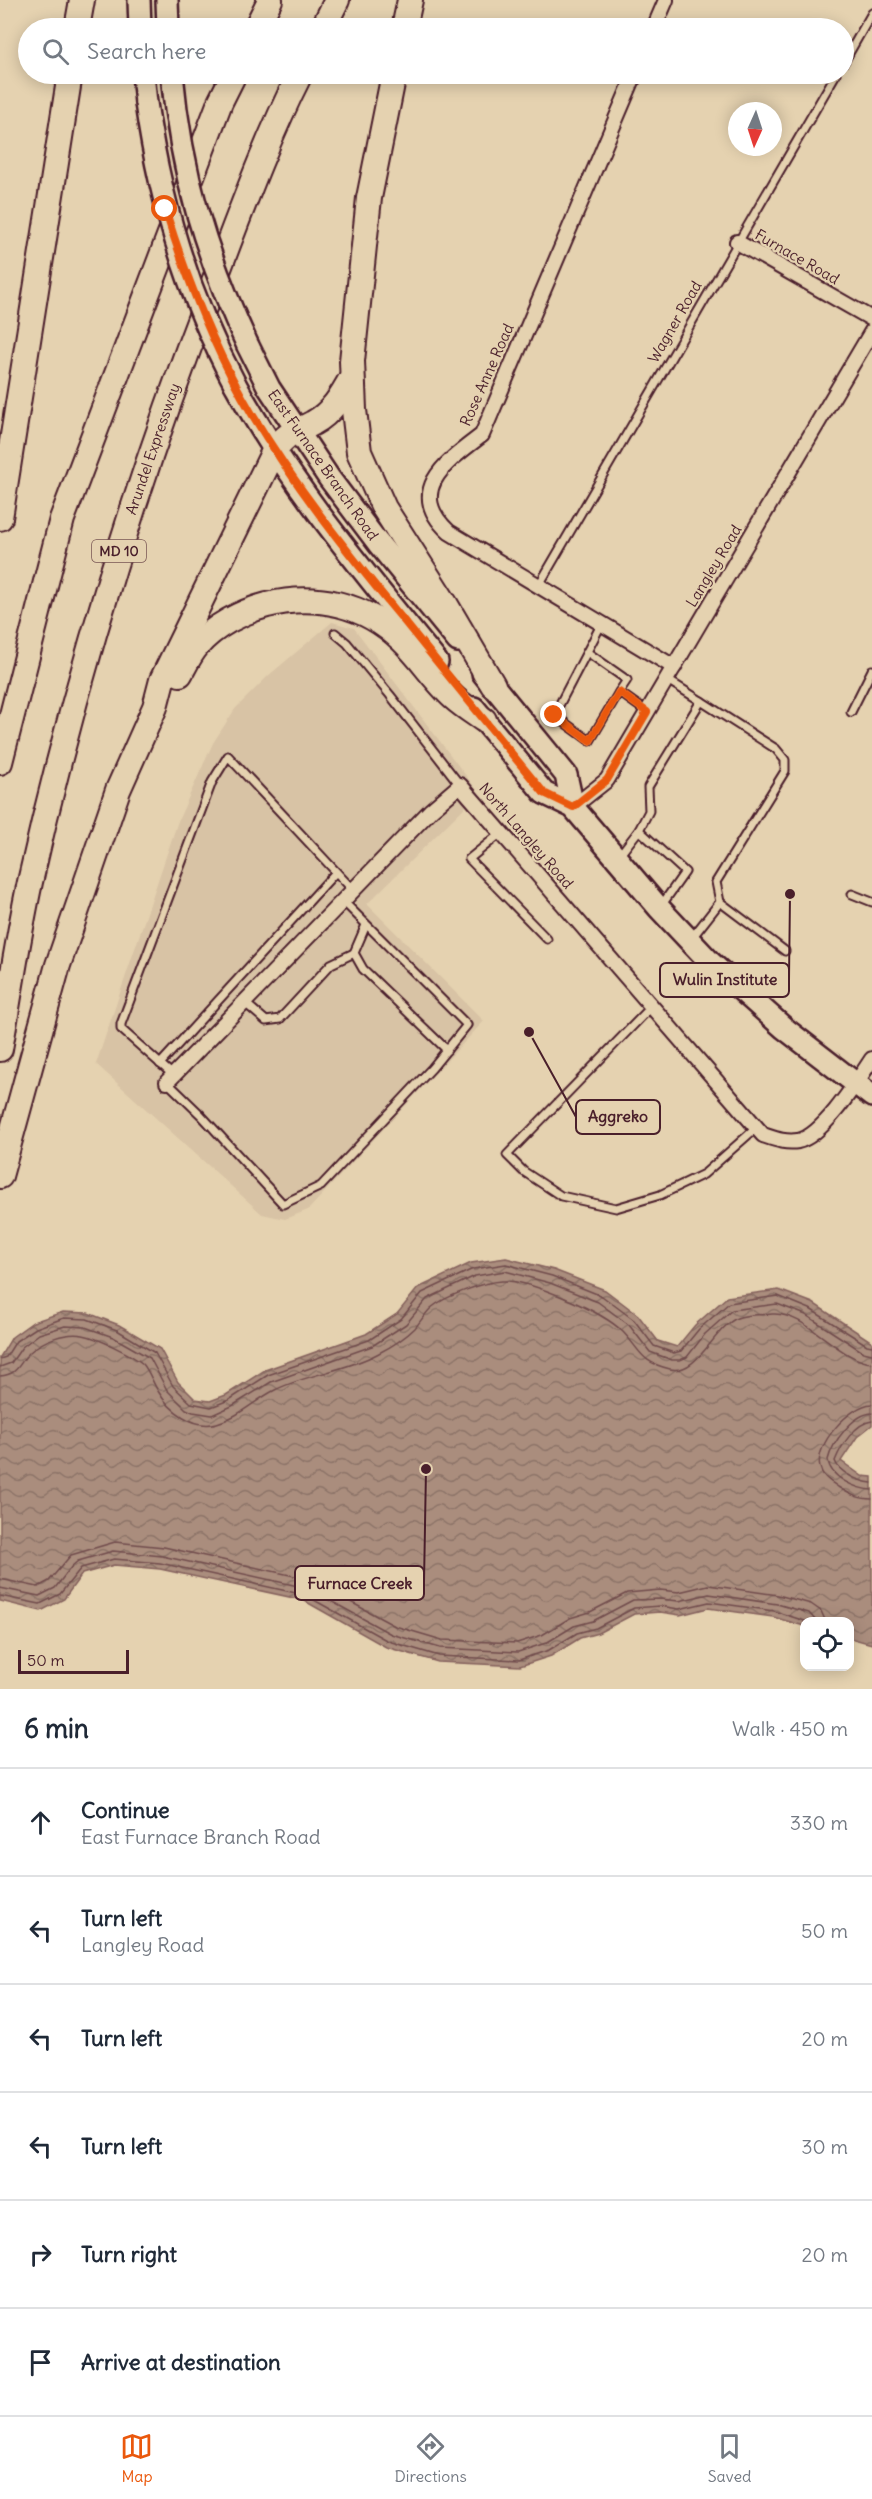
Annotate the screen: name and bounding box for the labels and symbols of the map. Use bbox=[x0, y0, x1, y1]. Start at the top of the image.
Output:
north arrow bbox=[728, 102, 782, 156]
route start bbox=[151, 195, 177, 221]
street label: Furnace Road bbox=[752, 225, 843, 288]
street label: Wagner Road bbox=[643, 277, 706, 366]
street label: Rose Anne Road bbox=[455, 320, 518, 429]
street label: Arundel Expressway bbox=[121, 381, 184, 517]
street label: East Furnace Branch Road bbox=[264, 386, 383, 544]
street label: Langley Road bbox=[682, 521, 746, 610]
road number: MD 10 bbox=[92, 540, 146, 562]
route end bbox=[540, 701, 566, 727]
street label: North Langley Road bbox=[475, 779, 578, 893]
callout: Wulin Institute bbox=[660, 963, 789, 997]
text: Wulin Institute bbox=[673, 969, 778, 989]
callout: Aggreko bbox=[576, 1100, 660, 1134]
text: Aggreko bbox=[588, 1106, 648, 1127]
callout: Furnace Creek bbox=[295, 1566, 424, 1600]
text: Furnace Creek bbox=[308, 1573, 412, 1593]
scale bar bbox=[18, 1647, 129, 1674]

